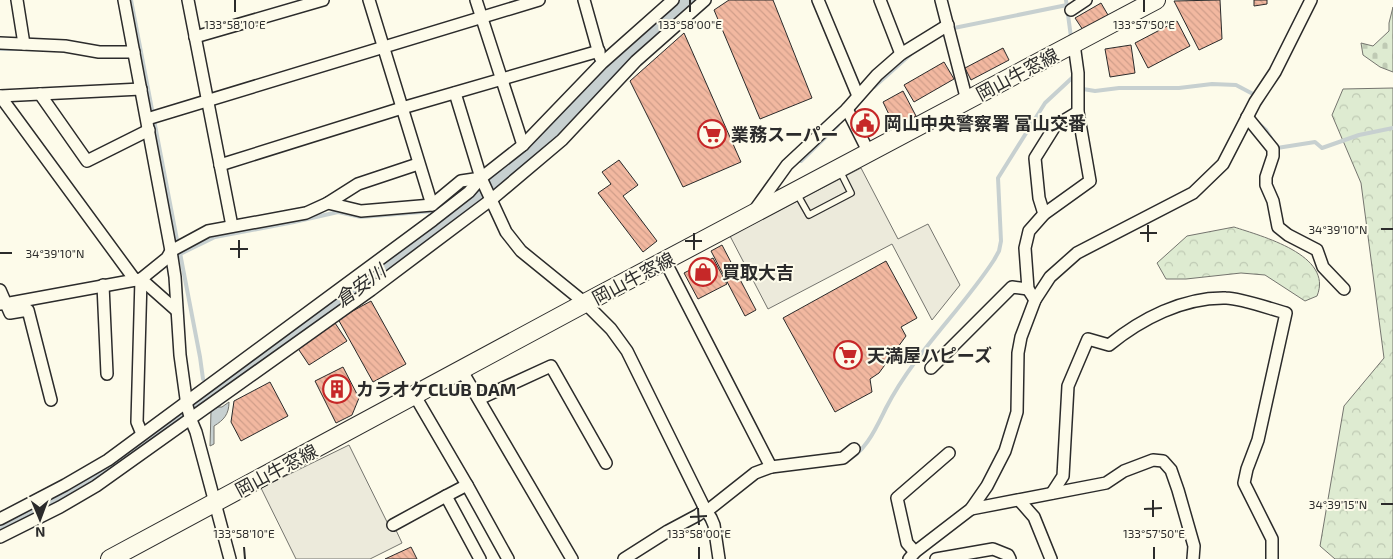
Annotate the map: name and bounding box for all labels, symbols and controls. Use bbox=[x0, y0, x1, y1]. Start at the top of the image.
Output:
text: 133°58'10"E bbox=[204, 17, 266, 31]
text: 133°58'00"E bbox=[658, 17, 722, 31]
text: 133°57'50"E bbox=[1113, 17, 1175, 31]
street label: 岡山牛窓線 bbox=[972, 43, 1062, 105]
public building icon: 岡山中央警察署 富山交番 bbox=[850, 108, 880, 138]
place label: 岡山中央警察署 富山交番 bbox=[884, 112, 1086, 134]
supermarket icon: 業務スーパー bbox=[697, 119, 727, 149]
place label: 業務スーパー bbox=[731, 123, 839, 145]
text: 34°39'10"N bbox=[1308, 222, 1368, 236]
text: 34°39'10"N bbox=[25, 246, 85, 260]
street label: 岡山牛窓線 bbox=[588, 247, 678, 309]
shop icon: 買取大吉 bbox=[688, 257, 718, 287]
water label: 倉安川 bbox=[330, 258, 391, 311]
place label: 買取大吉 bbox=[722, 261, 794, 283]
supermarket icon: 天満屋ハピーズ bbox=[833, 340, 863, 370]
place label: 天満屋ハピーズ bbox=[867, 344, 992, 366]
building icon: カラオケCLUB DAM bbox=[322, 374, 352, 404]
place label: カラオケCLUB DAM bbox=[356, 378, 516, 400]
street label: 岡山牛窓線 bbox=[231, 439, 321, 501]
north arrow bbox=[15, 494, 65, 544]
text: 34°39'15"N bbox=[1309, 497, 1367, 511]
text: N bbox=[35, 524, 45, 541]
text: 133°58'10"E bbox=[213, 526, 275, 540]
text: 133°58'00"E bbox=[667, 526, 731, 540]
text: 133°57'50"E bbox=[1123, 526, 1185, 540]

